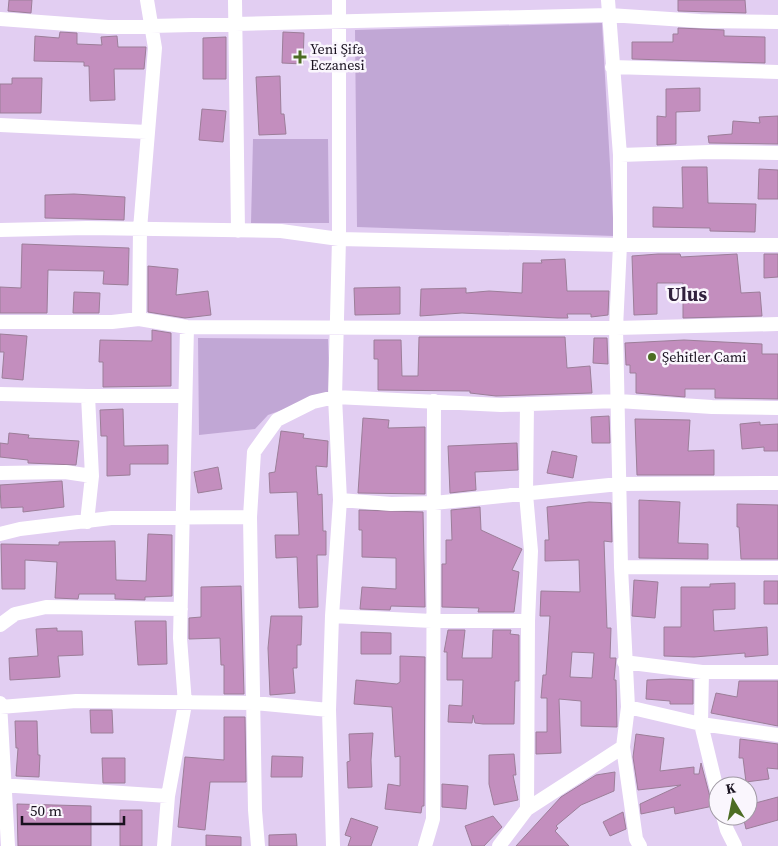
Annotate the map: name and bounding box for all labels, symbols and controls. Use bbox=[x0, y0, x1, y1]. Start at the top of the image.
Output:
place label: Yeni Şifa Eczanesi bbox=[310, 39, 365, 75]
marker: Yeni Şifa Eczanesi bbox=[294, 51, 306, 63]
district label: Ulus bbox=[667, 281, 707, 307]
place label: Şehitler Cami bbox=[662, 347, 746, 367]
marker: Şehitler Cami bbox=[646, 351, 658, 363]
north arrow bbox=[708, 776, 758, 826]
text: K bbox=[724, 777, 738, 799]
scale bar bbox=[22, 794, 125, 826]
text: 50 m bbox=[30, 800, 62, 821]

